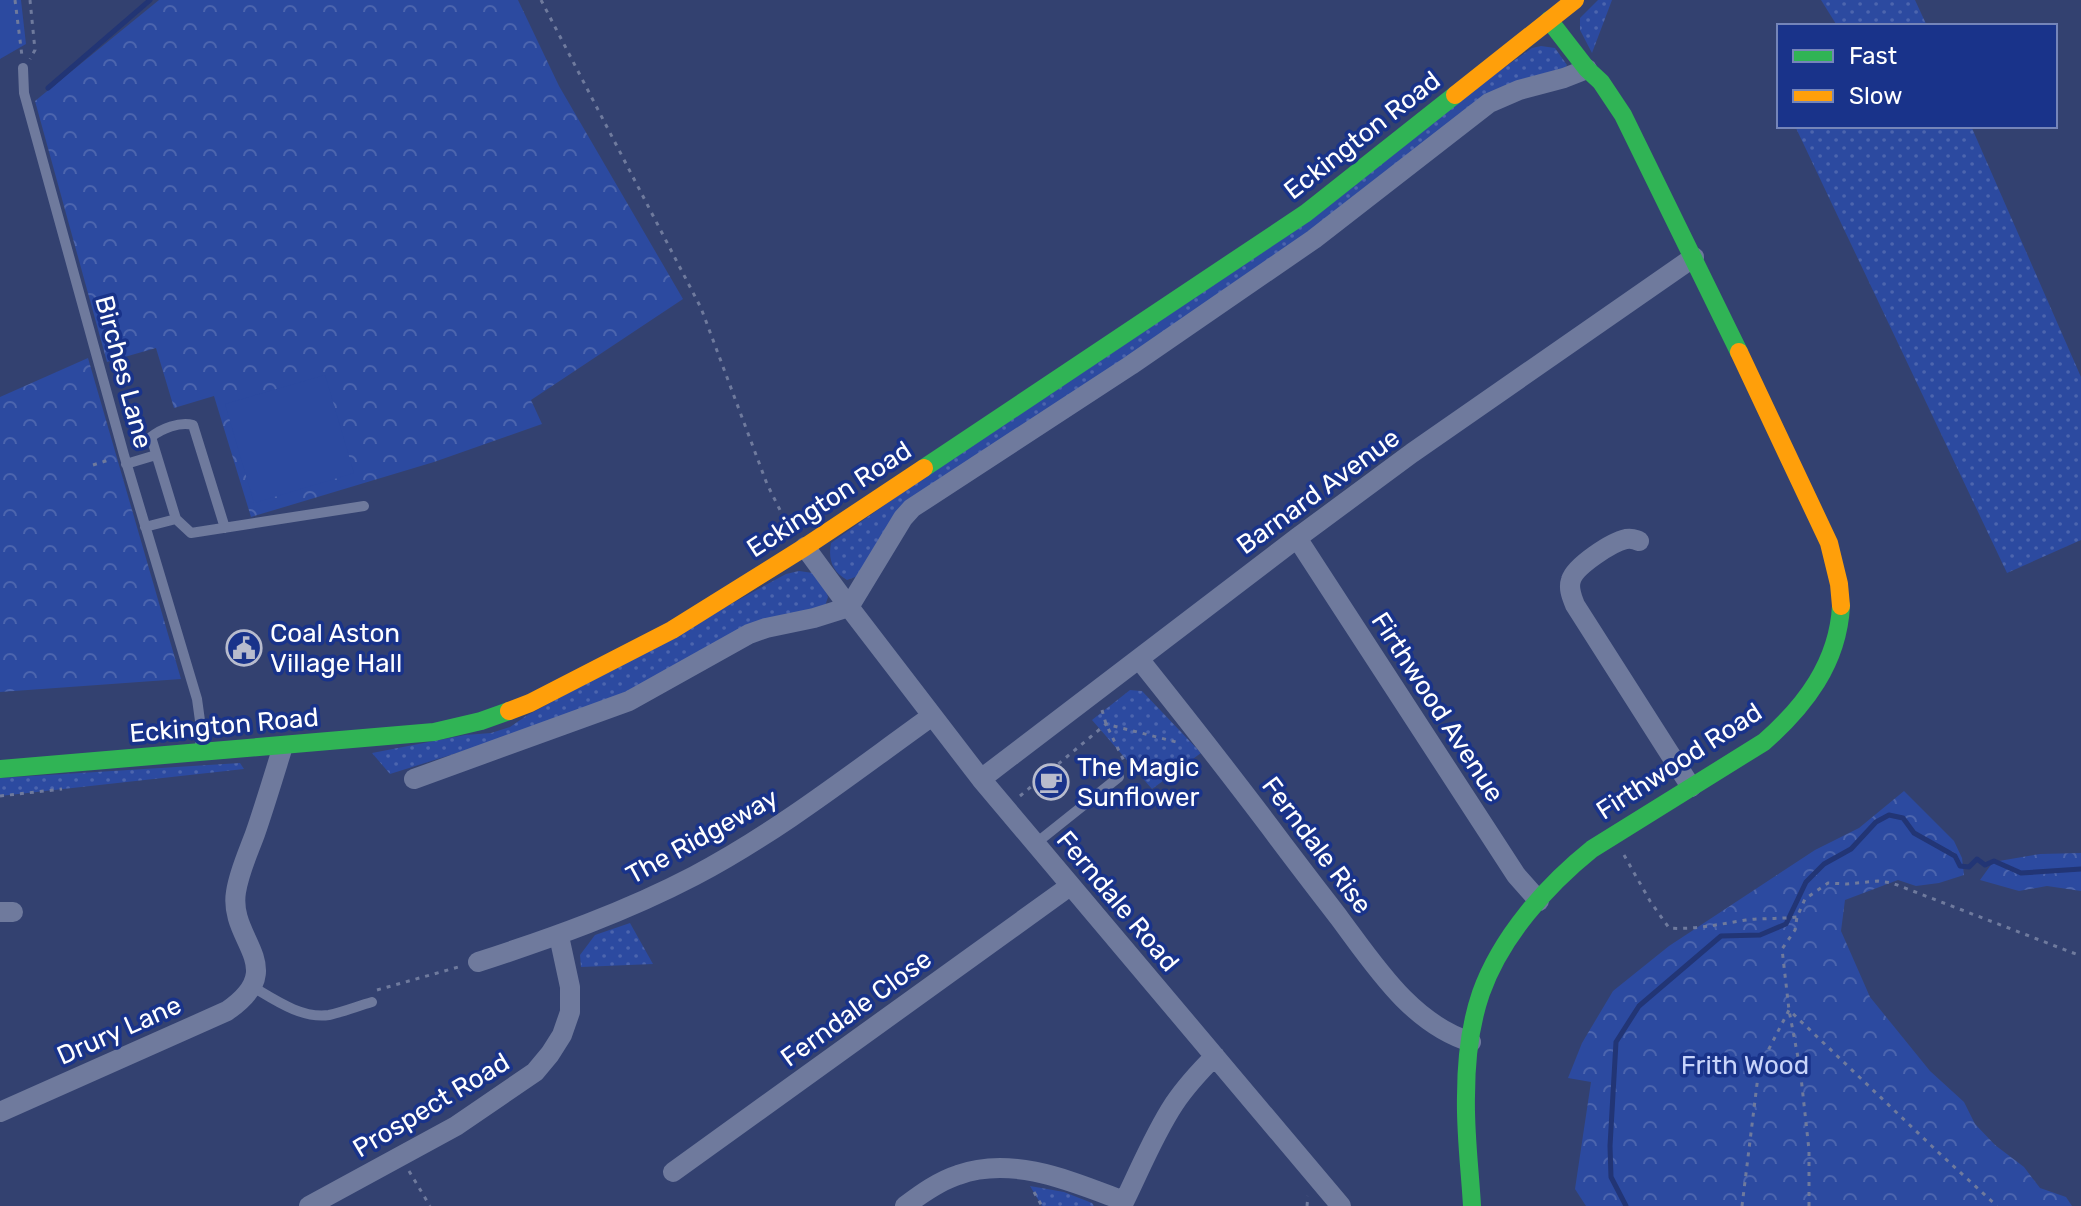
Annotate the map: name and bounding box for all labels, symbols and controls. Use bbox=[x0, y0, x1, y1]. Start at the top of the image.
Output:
legend bbox=[1777, 24, 2057, 128]
text: Fast bbox=[1849, 42, 1897, 70]
street label: Eckington Road bbox=[1278, 65, 1447, 206]
text: Slow bbox=[1849, 82, 1902, 110]
street label: Birches Lane bbox=[88, 292, 159, 452]
street label: Barnard Avenue bbox=[1231, 422, 1406, 561]
street label: Eckington Road bbox=[741, 435, 917, 564]
street label: Firthwood Avenue bbox=[1365, 607, 1510, 808]
place label: Coal Aston Village Hall bbox=[270, 618, 402, 679]
public building icon: Coal Aston Village Hall bbox=[225, 629, 263, 667]
street label: Firthwood Road bbox=[1591, 696, 1768, 826]
street label: Eckington Road bbox=[128, 702, 320, 749]
place label: The Magic Sunflower bbox=[1077, 752, 1200, 813]
cafe icon: The Magic Sunflower bbox=[1032, 763, 1070, 801]
street label: Ferndale Rise bbox=[1255, 771, 1378, 920]
street label: The Ridgeway bbox=[621, 782, 784, 891]
street label: Ferndale Road bbox=[1050, 825, 1185, 978]
street label: Ferndale Close bbox=[775, 943, 938, 1073]
street label: Drury Lane bbox=[52, 989, 186, 1072]
street label: Prospect Road bbox=[347, 1047, 515, 1164]
park label: Frith Wood bbox=[1681, 1050, 1809, 1081]

